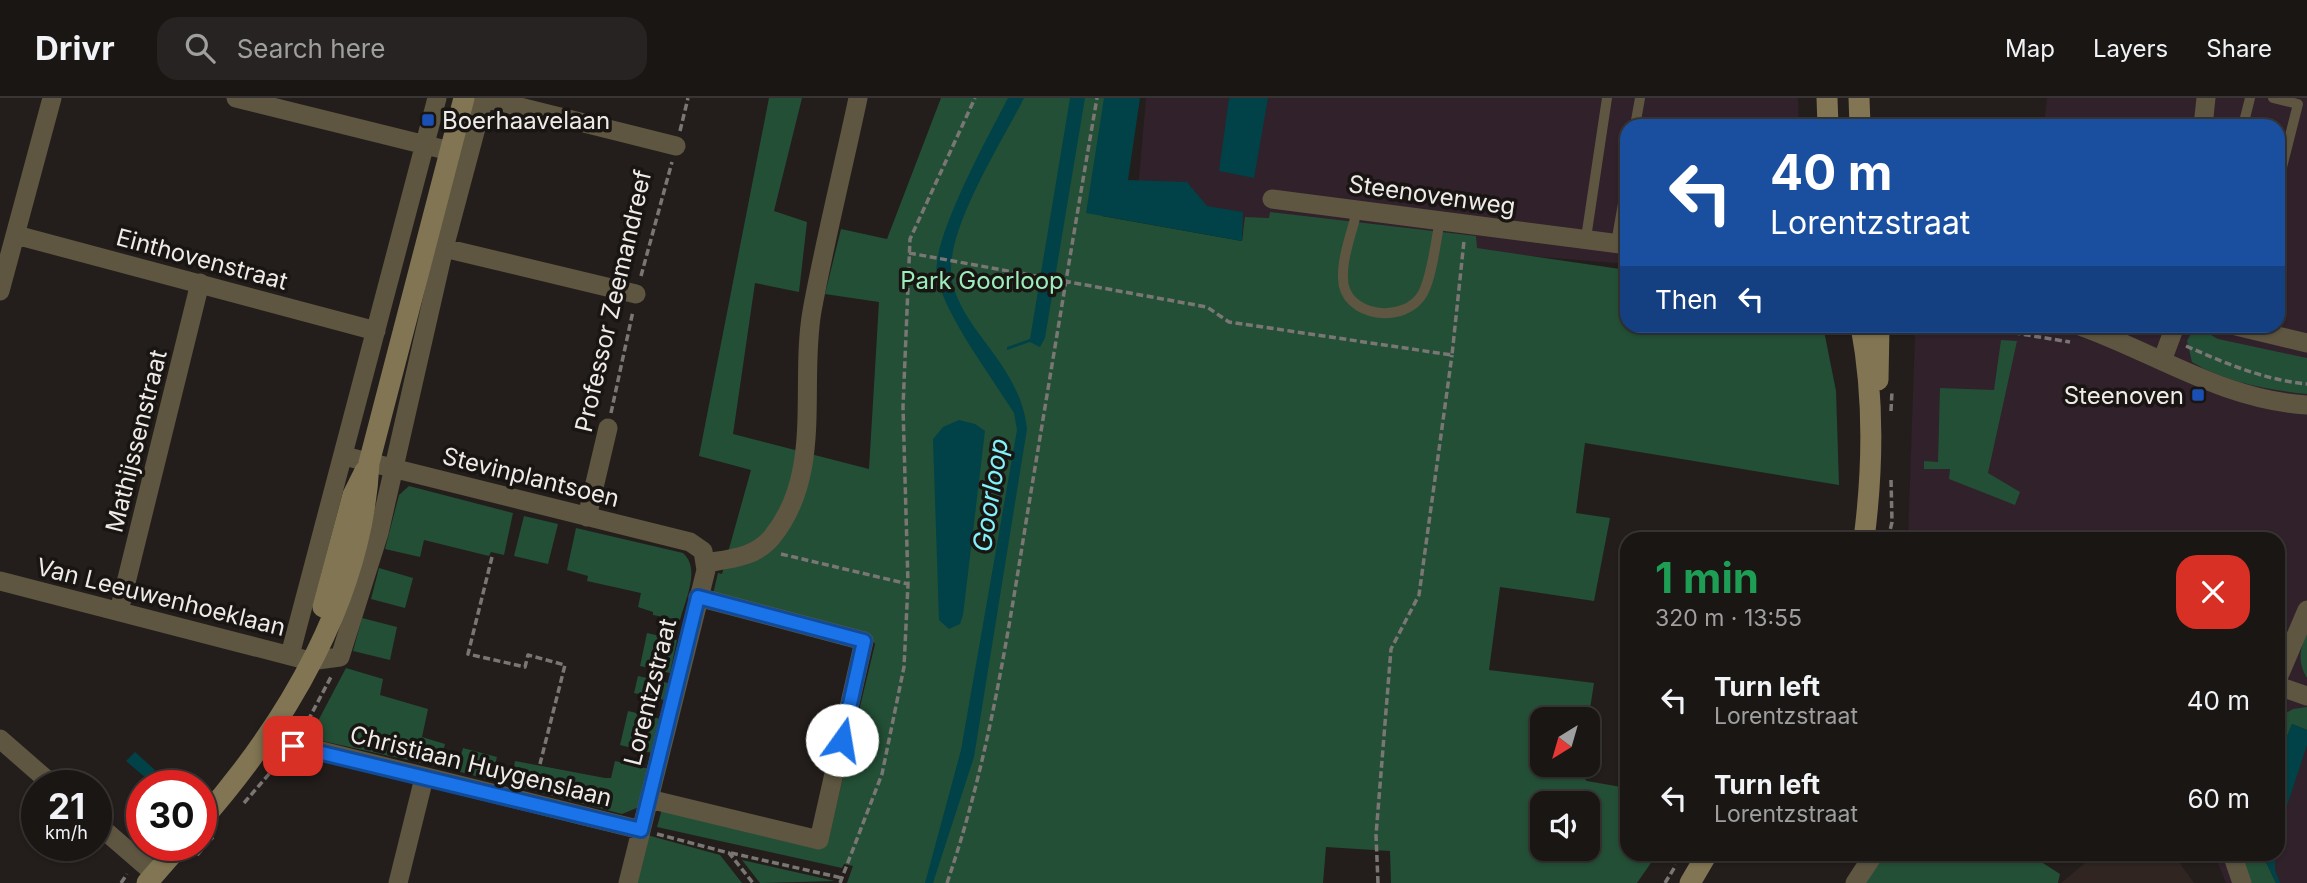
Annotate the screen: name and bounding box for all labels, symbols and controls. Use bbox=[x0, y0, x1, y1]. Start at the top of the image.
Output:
search box bbox=[157, 17, 647, 80]
text: Drivr bbox=[35, 28, 115, 68]
icon: search bbox=[181, 29, 219, 67]
text: Search here bbox=[237, 33, 385, 64]
text: Map bbox=[2005, 34, 2055, 63]
text: Layers bbox=[2093, 34, 2168, 63]
text: Share bbox=[2206, 34, 2272, 63]
place label: Boerhaavelaan bbox=[442, 106, 610, 135]
marker: Boerhaavelaan bbox=[420, 112, 436, 128]
text: 40 m bbox=[1770, 143, 1893, 202]
icon: left bbox=[1655, 147, 1746, 238]
street label: Professor Zeemandreef bbox=[569, 167, 657, 435]
street label: Steenovenweg bbox=[1347, 169, 1517, 221]
text: Lorentzstraat bbox=[1770, 203, 1970, 242]
street label: Einthovenstraat bbox=[113, 222, 291, 296]
park label: Park Goorloop bbox=[900, 266, 1064, 295]
icon: left bbox=[1732, 280, 1770, 318]
text: Then bbox=[1655, 284, 1718, 315]
street label: Mathijssenstraat bbox=[99, 347, 173, 535]
place label: Steenoven bbox=[2064, 381, 2184, 410]
marker: Steenoven bbox=[2190, 387, 2206, 403]
water label: Goorloop bbox=[966, 436, 1014, 554]
street label: Stevinplantsoen bbox=[440, 441, 622, 513]
street label: Van Leeuwenhoeklaan bbox=[34, 552, 288, 642]
text: 1 min bbox=[1655, 552, 1759, 603]
button: close bbox=[2176, 555, 2250, 629]
text: 320 m · 13:55 bbox=[1655, 604, 1802, 632]
street label: Lorentzstraat bbox=[618, 615, 682, 768]
text: Turn left bbox=[1714, 671, 1820, 702]
icon: left bbox=[1655, 681, 1693, 719]
text: 40 m bbox=[2187, 685, 2250, 716]
text: Lorentzstraat bbox=[1714, 702, 1858, 730]
position arrow bbox=[805, 703, 879, 777]
north arrow bbox=[1530, 707, 1600, 777]
map controls bbox=[1530, 707, 1600, 861]
pin bbox=[263, 716, 323, 776]
street label: Christiaan Huygenslaan bbox=[347, 719, 615, 813]
icon: arrive bbox=[274, 727, 312, 765]
text: Turn left bbox=[1714, 769, 1820, 800]
speed limit sign: 30 bbox=[126, 770, 217, 861]
icon: left bbox=[1655, 779, 1693, 817]
text: 60 m bbox=[2187, 783, 2250, 814]
text: 21 bbox=[48, 785, 85, 827]
button: sound bbox=[1530, 791, 1600, 861]
text: Lorentzstraat bbox=[1714, 800, 1858, 828]
text: km/h bbox=[45, 822, 88, 843]

